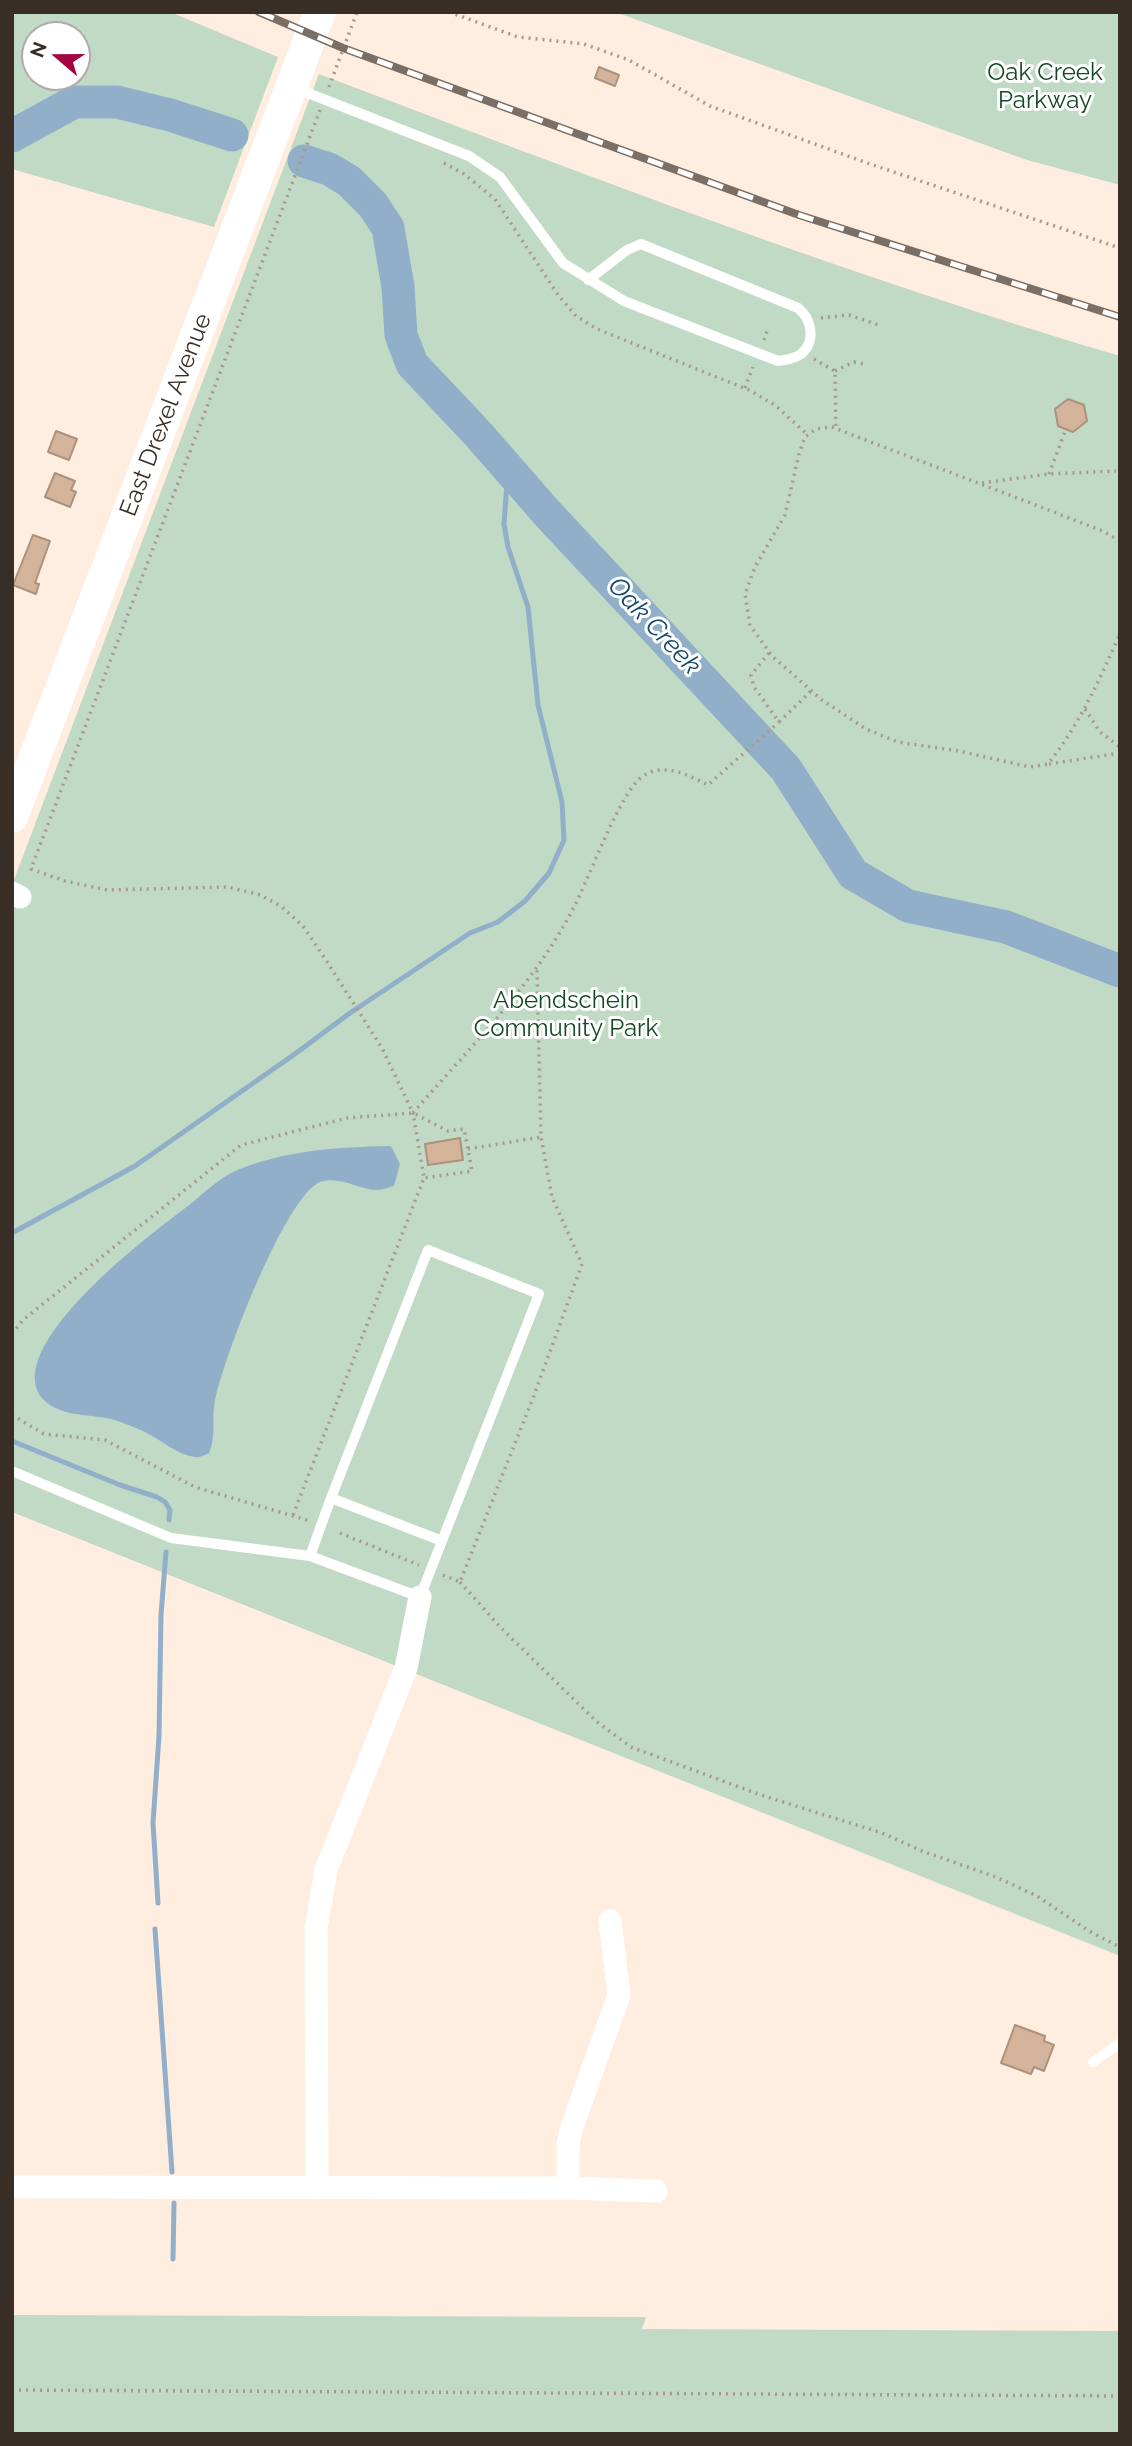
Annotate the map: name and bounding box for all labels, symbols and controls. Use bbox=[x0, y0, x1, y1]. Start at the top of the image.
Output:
north arrow bbox=[21, 21, 91, 91]
text: N bbox=[25, 39, 51, 60]
park label: Oak Creek Parkway bbox=[987, 59, 1103, 115]
street label: East Drexel Avenue bbox=[114, 310, 218, 520]
water label: Oak Creek bbox=[601, 571, 707, 681]
park label: Abendschein Community Park bbox=[474, 987, 658, 1043]

